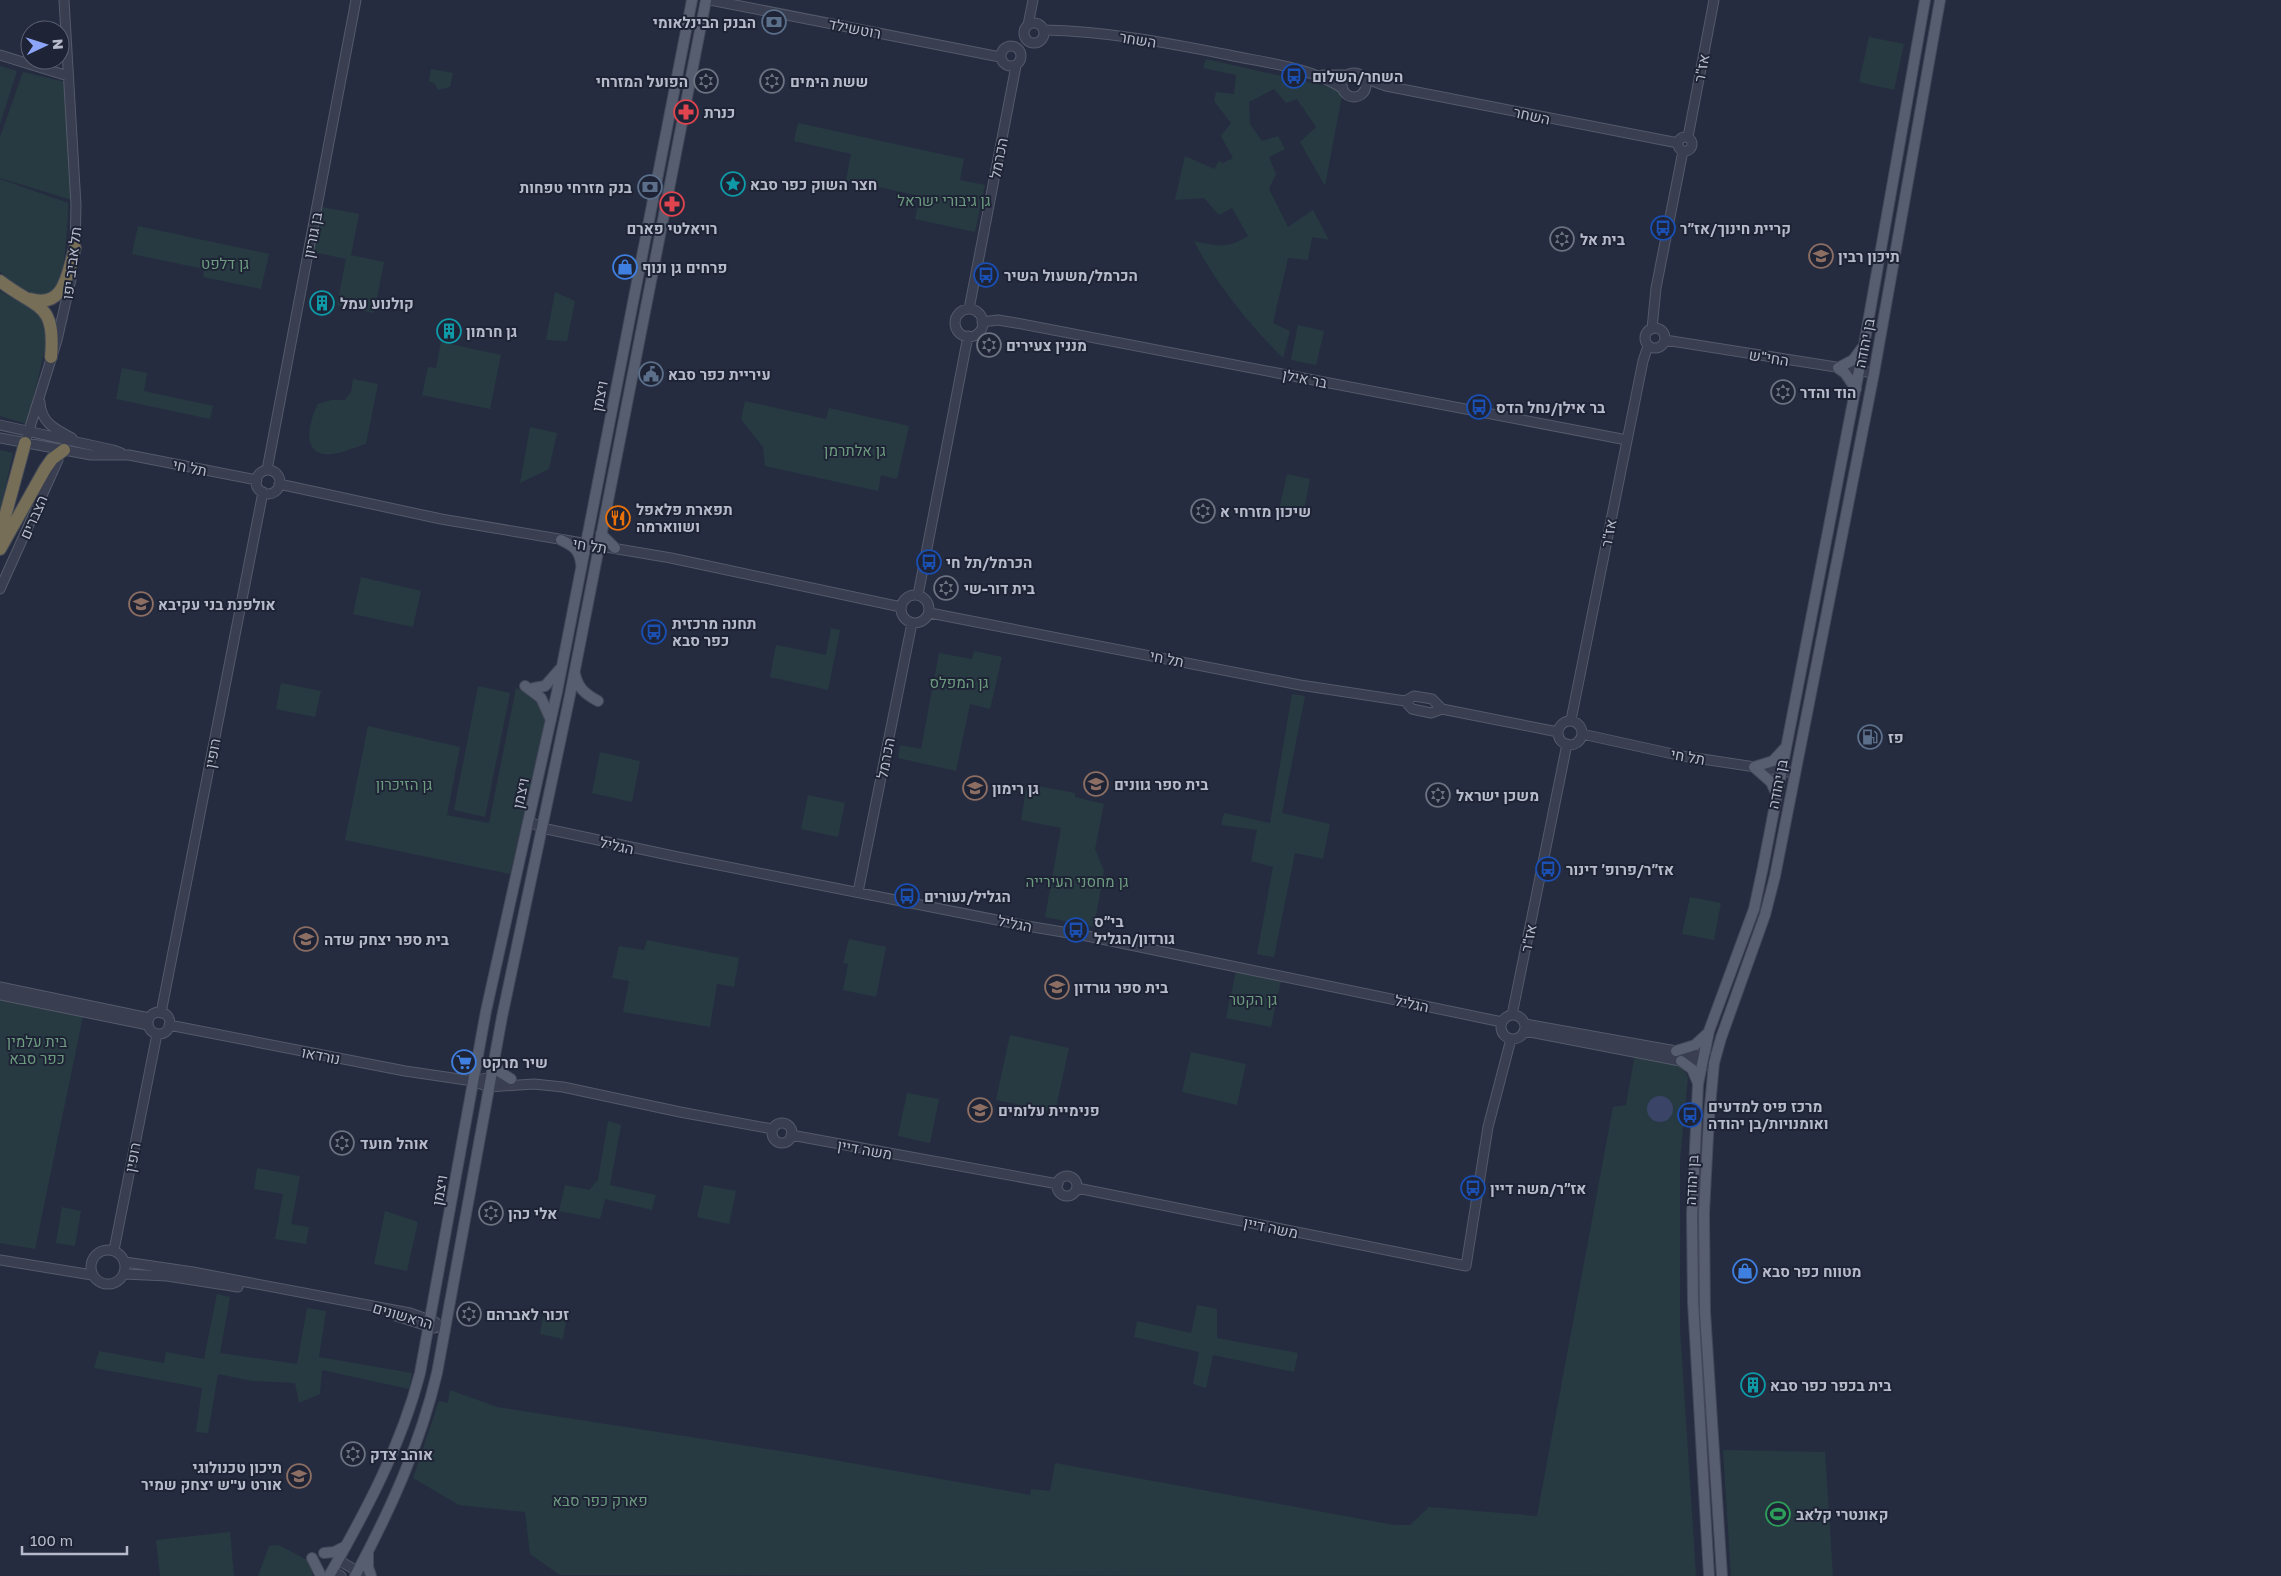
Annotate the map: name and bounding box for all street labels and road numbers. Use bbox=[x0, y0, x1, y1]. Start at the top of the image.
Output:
street label: רוטשילד bbox=[827, 14, 883, 42]
street label: השחר bbox=[1118, 27, 1158, 51]
street label: אז"ר bbox=[1689, 52, 1713, 84]
street label: השחר bbox=[1512, 102, 1552, 128]
street label: הכרמל bbox=[985, 136, 1011, 180]
street label: בן גוריון bbox=[299, 210, 325, 260]
street label: תל אביב יפו bbox=[58, 226, 84, 300]
street label: בן יהודה bbox=[1850, 316, 1878, 369]
street label: החי"ש bbox=[1748, 345, 1790, 369]
street label: בר אילן bbox=[1281, 365, 1329, 391]
street label: ויצמן bbox=[587, 379, 611, 413]
street label: תל חי bbox=[171, 455, 209, 479]
street label: הצברים bbox=[15, 492, 51, 542]
street label: אז"ר bbox=[1596, 517, 1620, 549]
street label: תל חי bbox=[572, 533, 608, 557]
street label: תל חי bbox=[1148, 646, 1186, 670]
street label: הכרמל bbox=[872, 736, 898, 780]
street label: רופין bbox=[200, 737, 224, 769]
street label: תל חי bbox=[1669, 744, 1707, 768]
street label: בן יהודה bbox=[1763, 757, 1791, 810]
street label: ויצמן bbox=[508, 776, 532, 810]
street label: הגליל bbox=[598, 833, 636, 857]
street label: הגליל bbox=[996, 911, 1034, 935]
street label: אז"ר bbox=[1516, 922, 1540, 954]
street label: הגליל bbox=[1393, 991, 1431, 1015]
street label: נורדאו bbox=[300, 1042, 342, 1068]
street label: משה דיין bbox=[836, 1135, 894, 1163]
street label: רופין bbox=[120, 1141, 144, 1173]
street label: בן יהודה bbox=[1681, 1154, 1701, 1206]
street label: ויצמן bbox=[427, 1173, 451, 1207]
street label: משה דיין bbox=[1242, 1212, 1300, 1242]
street label: הראשונים bbox=[371, 1298, 435, 1332]

